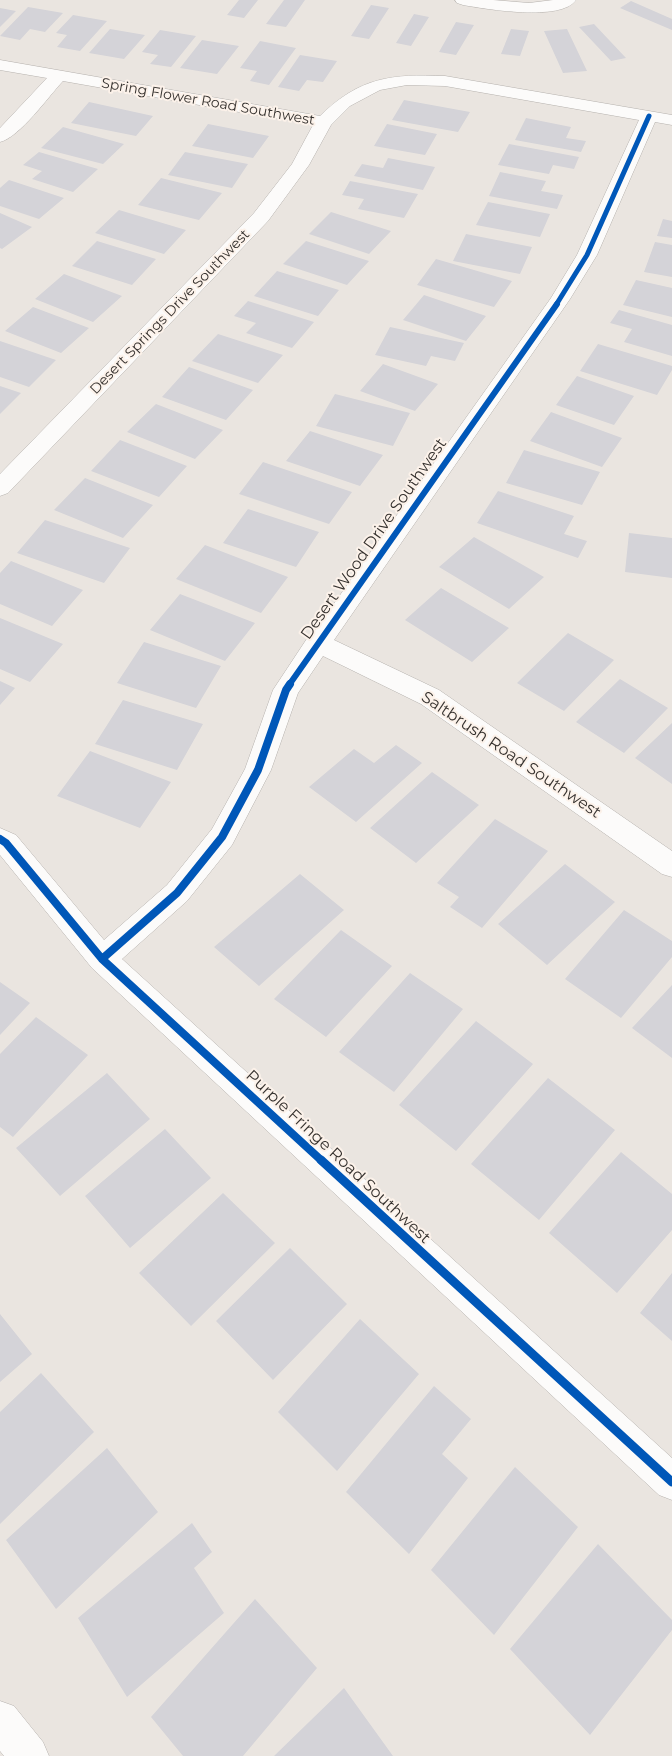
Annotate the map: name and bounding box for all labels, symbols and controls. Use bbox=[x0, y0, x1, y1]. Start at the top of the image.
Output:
street label: Spring Flower Road Southwest bbox=[100, 75, 316, 129]
street label: Desert Springs Drive Southwest bbox=[87, 226, 253, 398]
street label: Desert Wood Drive Southwest bbox=[297, 435, 451, 643]
street label: Saltbrush Road Southwest bbox=[418, 688, 604, 822]
street label: Purple Fringe Road Southwest bbox=[242, 1066, 434, 1248]

